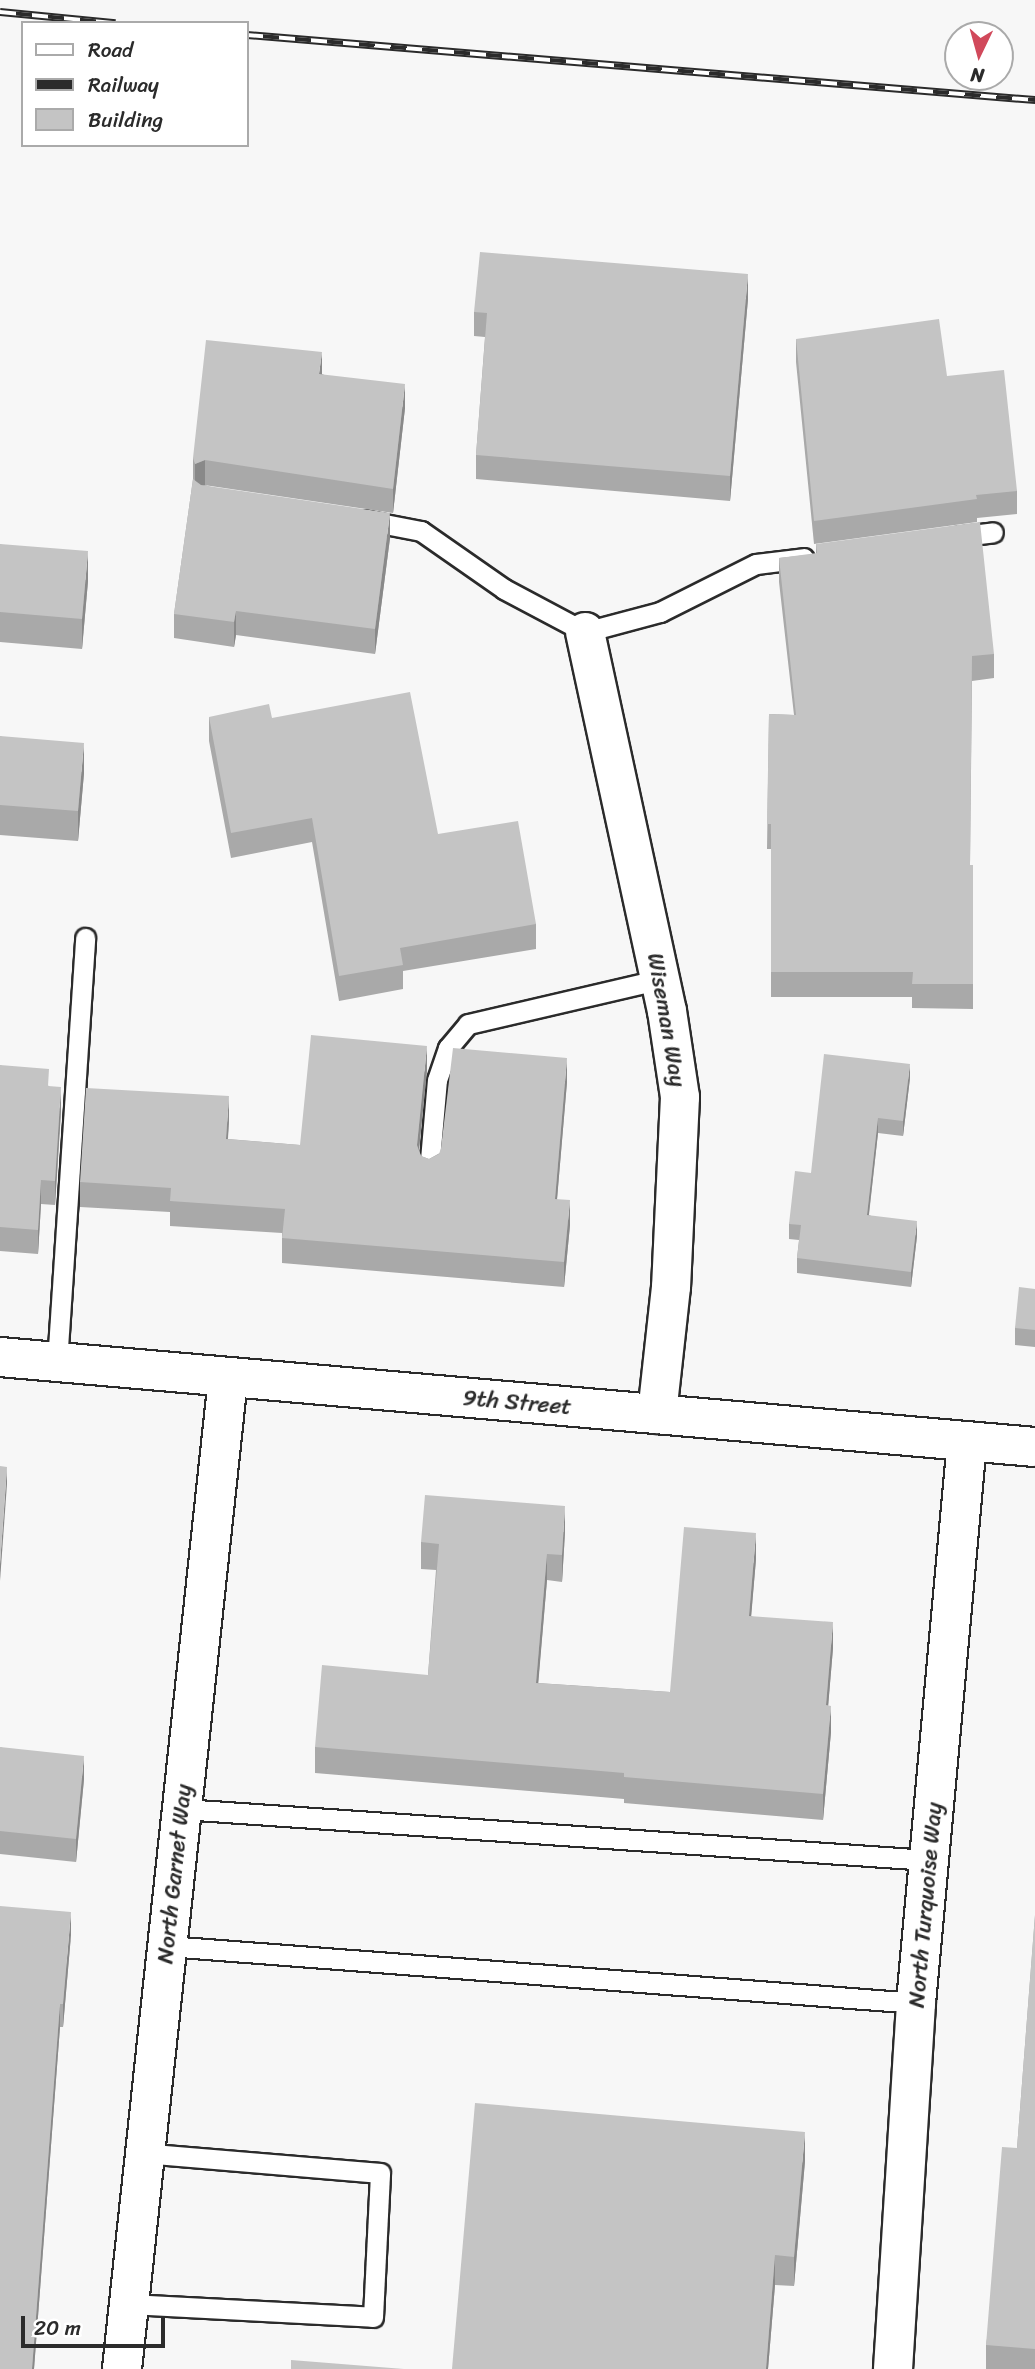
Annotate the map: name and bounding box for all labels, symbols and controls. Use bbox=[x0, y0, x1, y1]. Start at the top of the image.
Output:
legend bbox=[21, 21, 248, 147]
north arrow bbox=[944, 21, 1014, 91]
text: Road bbox=[88, 31, 133, 69]
text: N bbox=[969, 58, 985, 92]
text: Railway bbox=[88, 66, 159, 104]
text: Building bbox=[88, 101, 163, 139]
street label: Wiseman Way bbox=[641, 951, 691, 1089]
street label: 9th Street bbox=[461, 1385, 573, 1421]
street label: North Garnet Way bbox=[152, 1782, 198, 1966]
street label: North Turquoise Way bbox=[903, 1801, 949, 2009]
scale bar bbox=[24, 2302, 168, 2346]
text: 20 m bbox=[34, 2309, 81, 2347]

